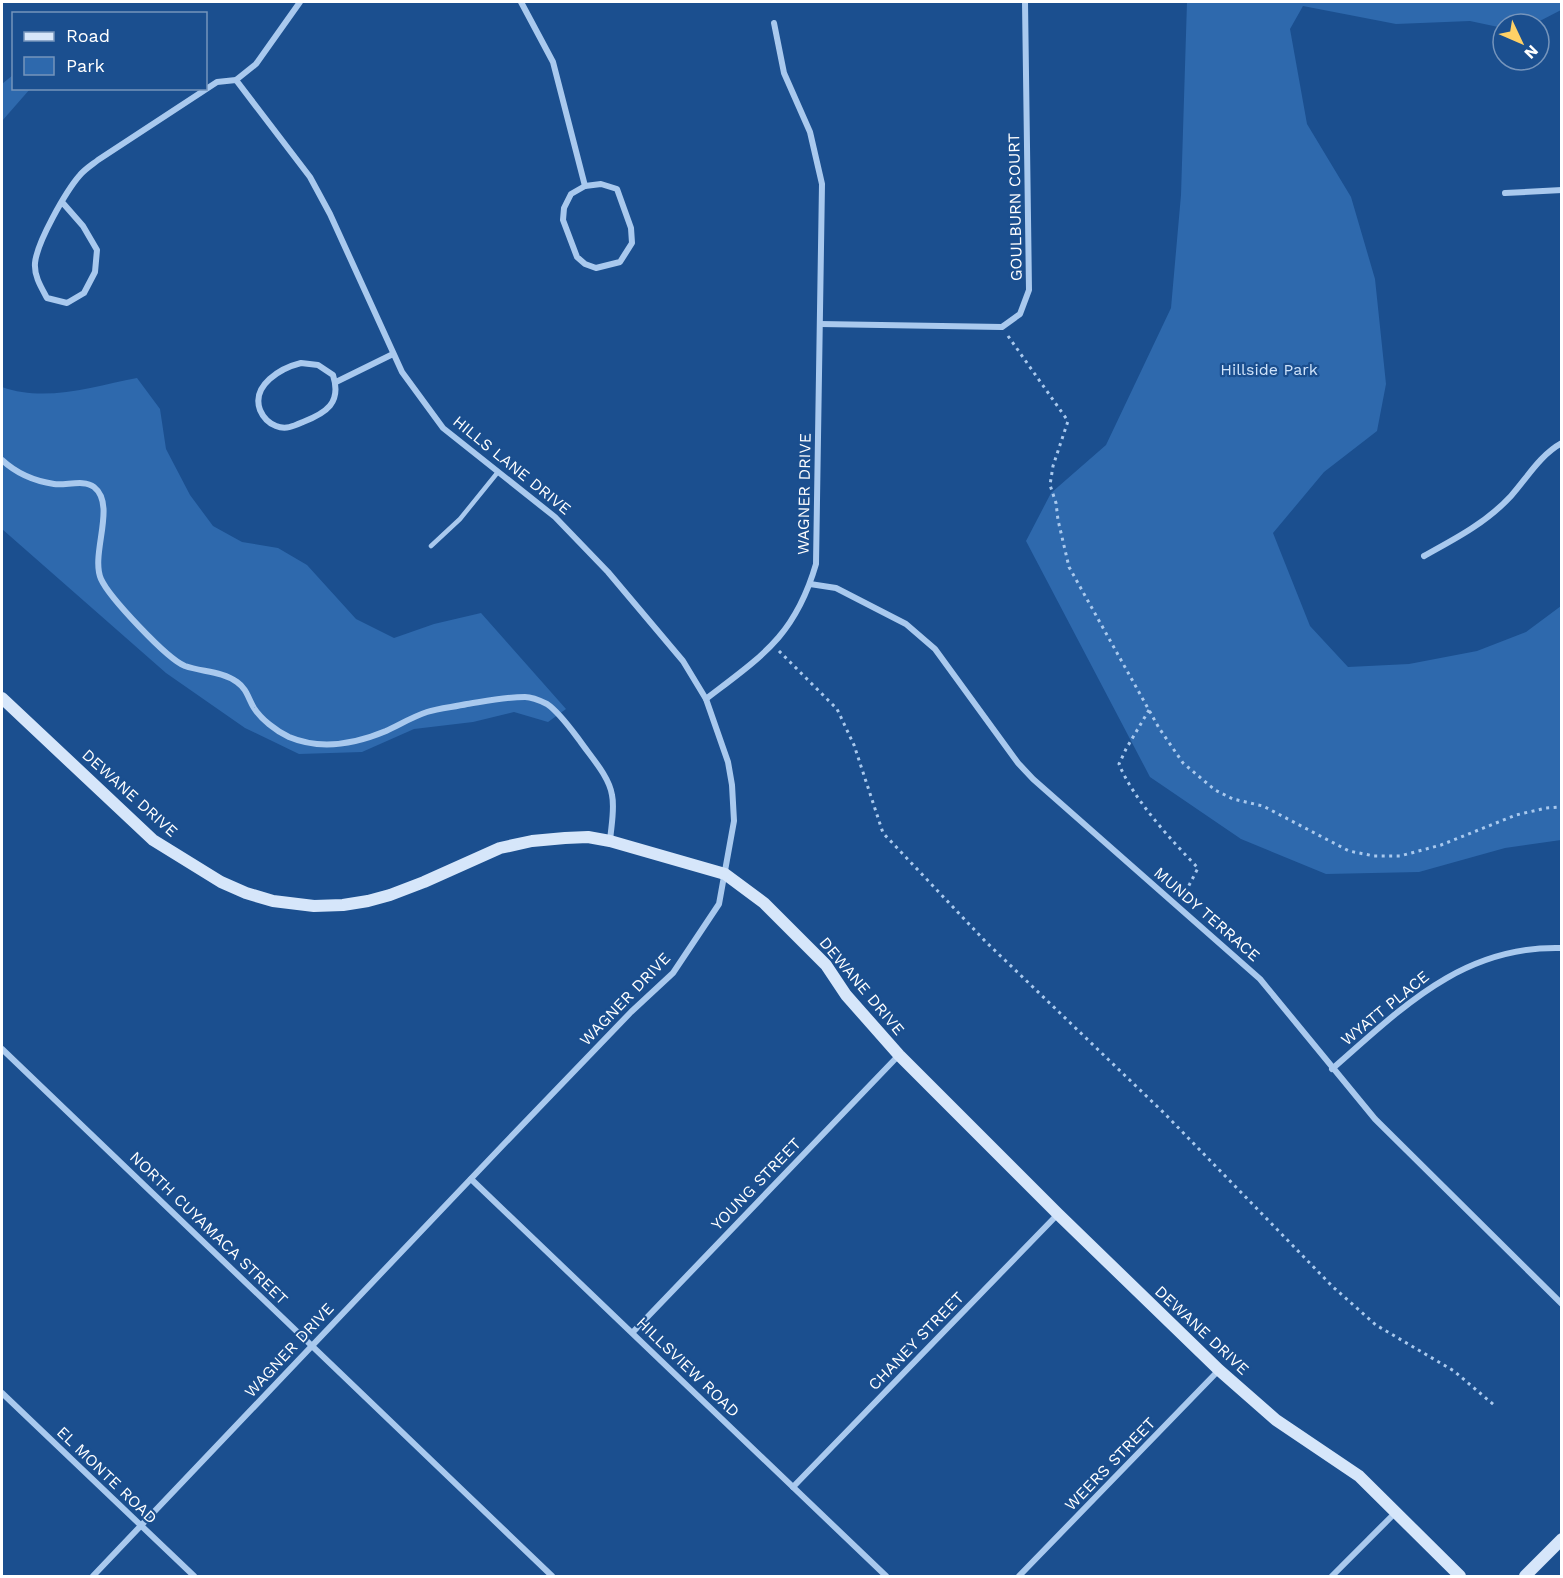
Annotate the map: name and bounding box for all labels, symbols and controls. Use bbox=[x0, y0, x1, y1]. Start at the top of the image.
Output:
legend bbox=[12, 12, 207, 90]
north arrow bbox=[1491, 12, 1551, 72]
text: Road bbox=[66, 25, 110, 46]
text: N bbox=[1520, 41, 1542, 63]
text: Park bbox=[66, 55, 105, 76]
street label: GOULBURN COURT bbox=[1004, 132, 1026, 281]
park label: Hillside Park bbox=[1220, 360, 1318, 379]
street label: HILLS LANE DRIVE bbox=[449, 412, 575, 518]
street label: WAGNER DRIVE bbox=[793, 433, 815, 555]
street label: DEWANE DRIVE bbox=[78, 745, 182, 841]
street label: MUNDY TERRACE bbox=[1150, 863, 1264, 965]
street label: DEWANE DRIVE bbox=[816, 933, 908, 1039]
street label: WAGNER DRIVE bbox=[576, 948, 674, 1050]
street label: WYATT PLACE bbox=[1337, 967, 1433, 1049]
street label: YOUNG STREET bbox=[707, 1134, 805, 1234]
street label: NORTH CUYAMACA STREET bbox=[126, 1147, 292, 1309]
street label: DEWANE DRIVE bbox=[1151, 1281, 1253, 1379]
street label: CHANEY STREET bbox=[864, 1288, 968, 1394]
street label: WAGNER DRIVE bbox=[240, 1299, 338, 1401]
street label: HILLSVIEW ROAD bbox=[633, 1313, 743, 1421]
street label: WEERS STREET bbox=[1061, 1413, 1160, 1515]
street label: EL MONTE ROAD bbox=[53, 1422, 161, 1528]

